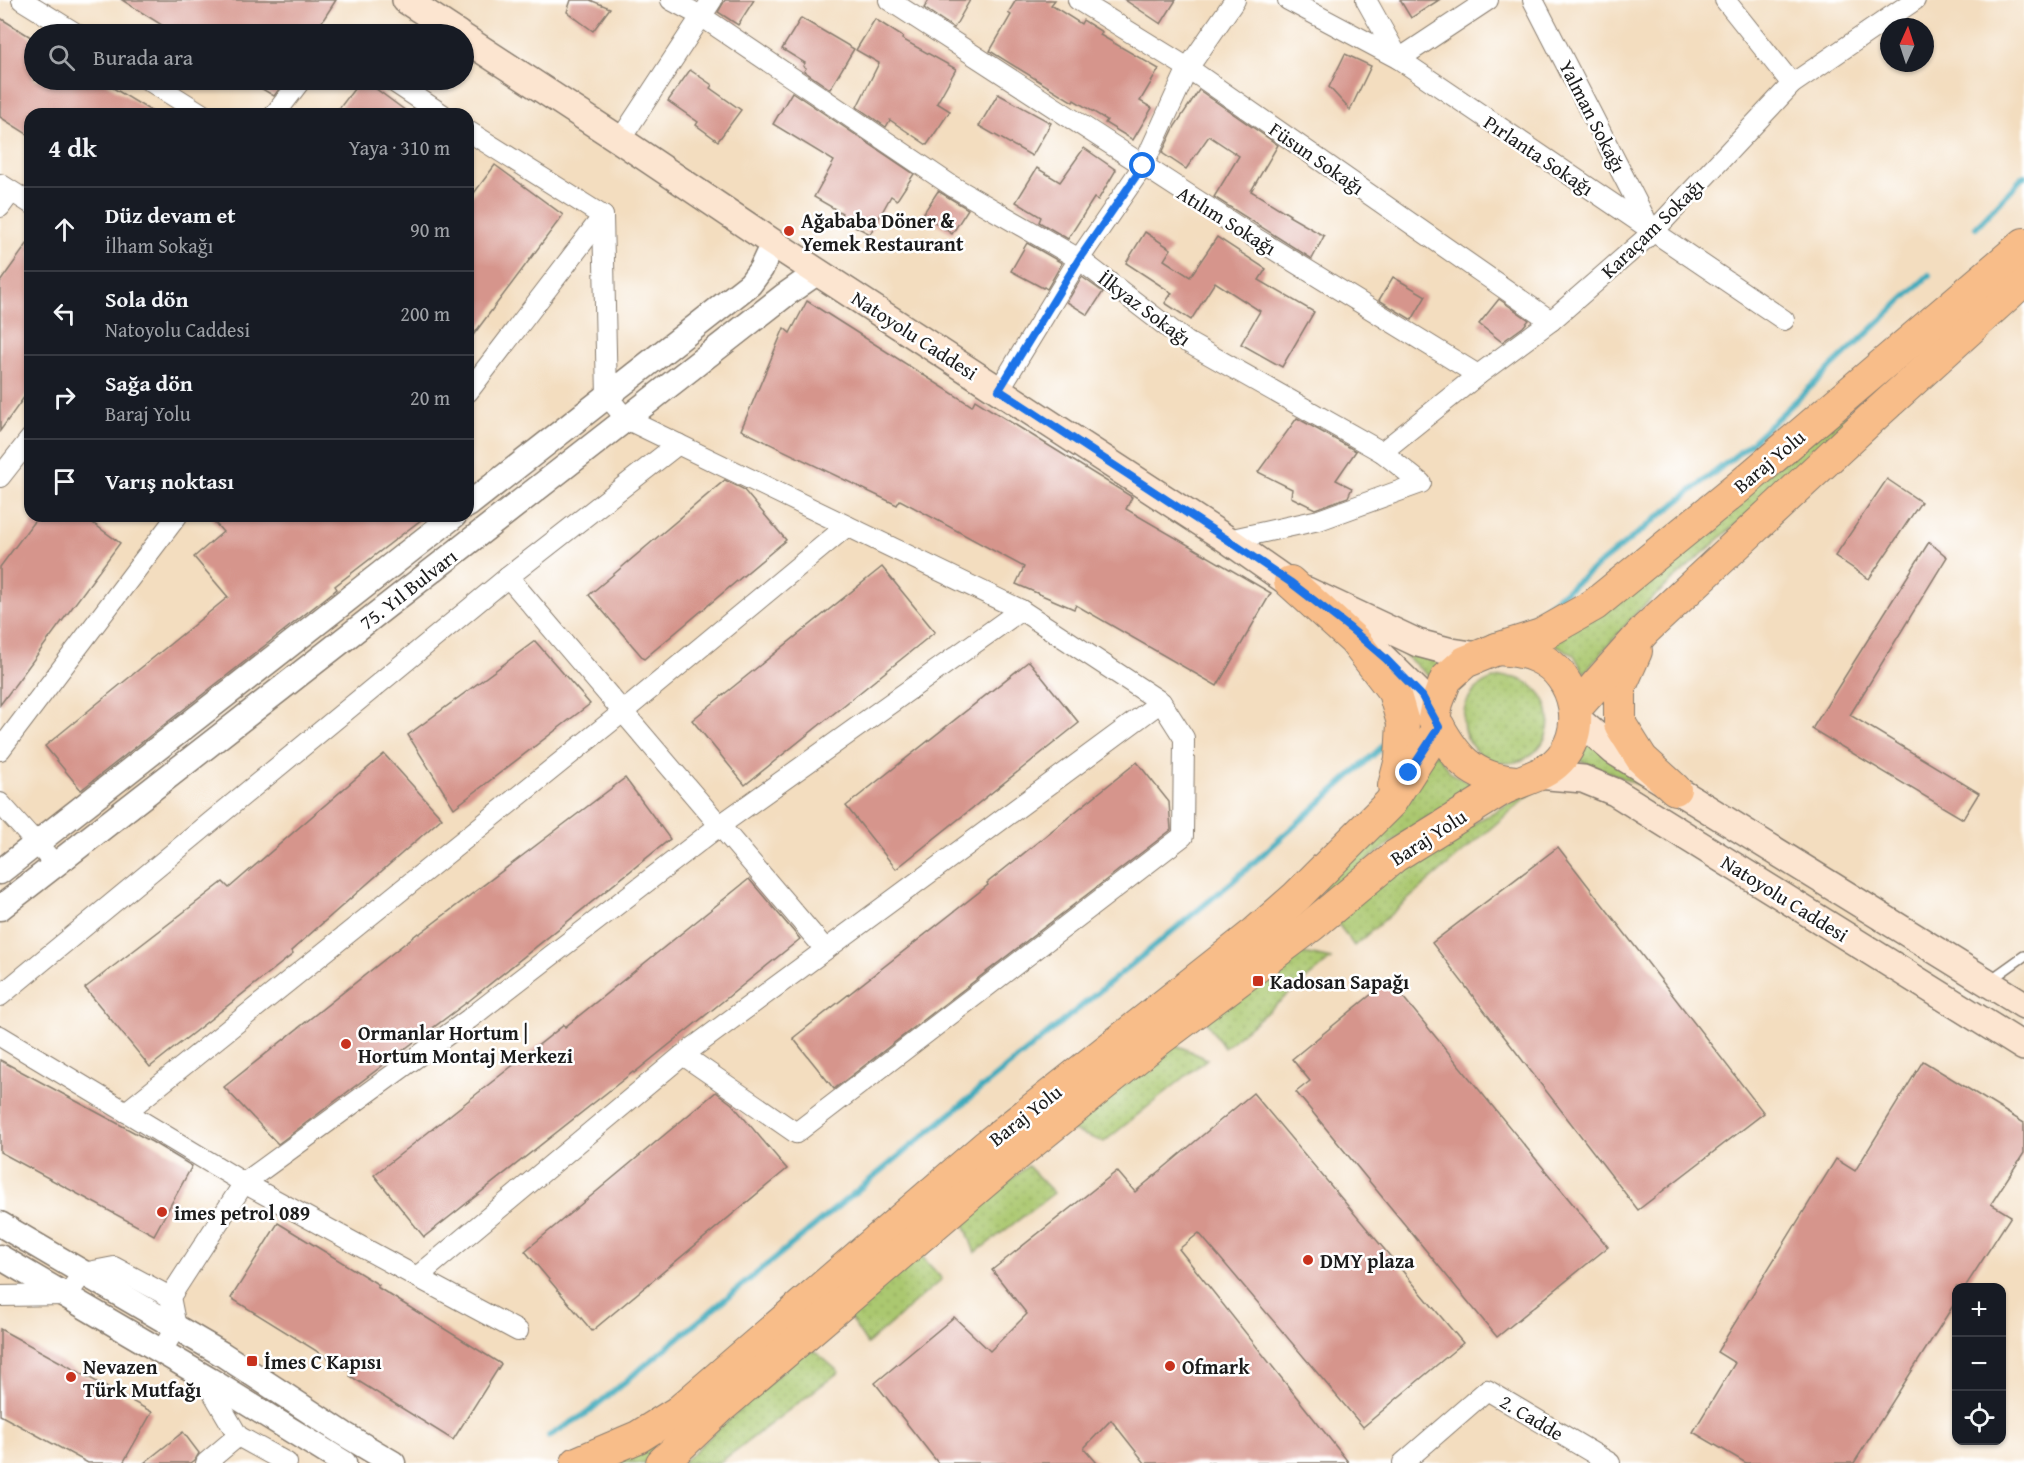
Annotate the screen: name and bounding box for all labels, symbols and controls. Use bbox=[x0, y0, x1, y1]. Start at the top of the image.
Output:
north arrow bbox=[1880, 18, 1934, 72]
search box bbox=[24, 24, 474, 90]
icon: search bbox=[45, 41, 78, 74]
text: Burada ara bbox=[93, 41, 193, 73]
street label: Yalman Sokağı bbox=[1552, 55, 1634, 177]
street label: Pırlanta Sokağı bbox=[1478, 107, 1600, 203]
street label: Füsun Sokağı bbox=[1264, 115, 1371, 202]
text: 4 dk bbox=[48, 128, 97, 167]
text: Yaya · 310 m bbox=[349, 133, 450, 162]
route start bbox=[1129, 152, 1155, 178]
street label: Karaçam Sokağı bbox=[1594, 171, 1710, 285]
street label: Atılım Sokağı bbox=[1172, 178, 1282, 262]
text: Düz devam et bbox=[105, 199, 236, 231]
place label: Ağababa Döner & Yemek Restaurant bbox=[801, 206, 964, 258]
icon: ahead bbox=[48, 213, 81, 246]
text: 90 m bbox=[410, 215, 450, 244]
marker: Ağababa Döner & Yemek Restaurant bbox=[782, 224, 796, 238]
text: İlham Sokağı bbox=[105, 231, 213, 260]
street label: İlkyaz Sokağı bbox=[1093, 264, 1198, 353]
text: Sola dön bbox=[105, 283, 189, 315]
street label: Natoyolu Caddesi bbox=[846, 283, 984, 387]
icon: left bbox=[48, 297, 81, 330]
text: 200 m bbox=[400, 299, 450, 328]
text: Natoyolu Caddesi bbox=[105, 315, 250, 344]
text: Sağa dön bbox=[105, 367, 193, 399]
icon: right bbox=[48, 381, 81, 414]
text: 20 m bbox=[410, 383, 450, 412]
text: Baraj Yolu bbox=[105, 399, 191, 428]
street label: Baraj Yolu bbox=[1727, 422, 1811, 500]
icon: arrive bbox=[48, 465, 81, 498]
text: Varış noktası bbox=[105, 465, 234, 497]
street label: 75. Yıl Bulvarı bbox=[353, 541, 463, 636]
route end bbox=[1395, 759, 1421, 785]
street label: Baraj Yolu bbox=[1384, 801, 1472, 872]
street label: Natoyolu Caddesi bbox=[1716, 847, 1854, 949]
place label: Kadosan Sapağı bbox=[1270, 967, 1409, 996]
marker: Kadosan Sapağı bbox=[1251, 974, 1265, 988]
place label: Ormanlar Hortum | Hortum Montaj Merkezi bbox=[358, 1018, 573, 1070]
marker: Ormanlar Hortum | Hortum Montaj Merkezi bbox=[339, 1037, 353, 1051]
street label: Baraj Yolu bbox=[982, 1077, 1068, 1153]
place label: imes petrol 089 bbox=[174, 1198, 310, 1227]
marker: imes petrol 089 bbox=[155, 1205, 169, 1219]
place label: DMY plaza bbox=[1320, 1246, 1415, 1275]
marker: DMY plaza bbox=[1301, 1253, 1315, 1267]
map controls bbox=[1952, 1283, 2006, 1445]
button: + bbox=[1952, 1283, 2006, 1337]
button: − bbox=[1952, 1337, 2006, 1391]
place label: İmes C Kapısı bbox=[264, 1347, 382, 1376]
place label: Nevazen Türk Mutfağı bbox=[83, 1352, 201, 1404]
place label: Ofmark bbox=[1182, 1352, 1250, 1381]
marker: İmes C Kapısı bbox=[245, 1354, 259, 1368]
marker: Ofmark bbox=[1163, 1359, 1177, 1373]
marker: Nevazen Türk Mutfağı bbox=[64, 1370, 78, 1384]
street label: 2. Cadde bbox=[1495, 1387, 1569, 1447]
button: locate bbox=[1952, 1391, 2006, 1445]

